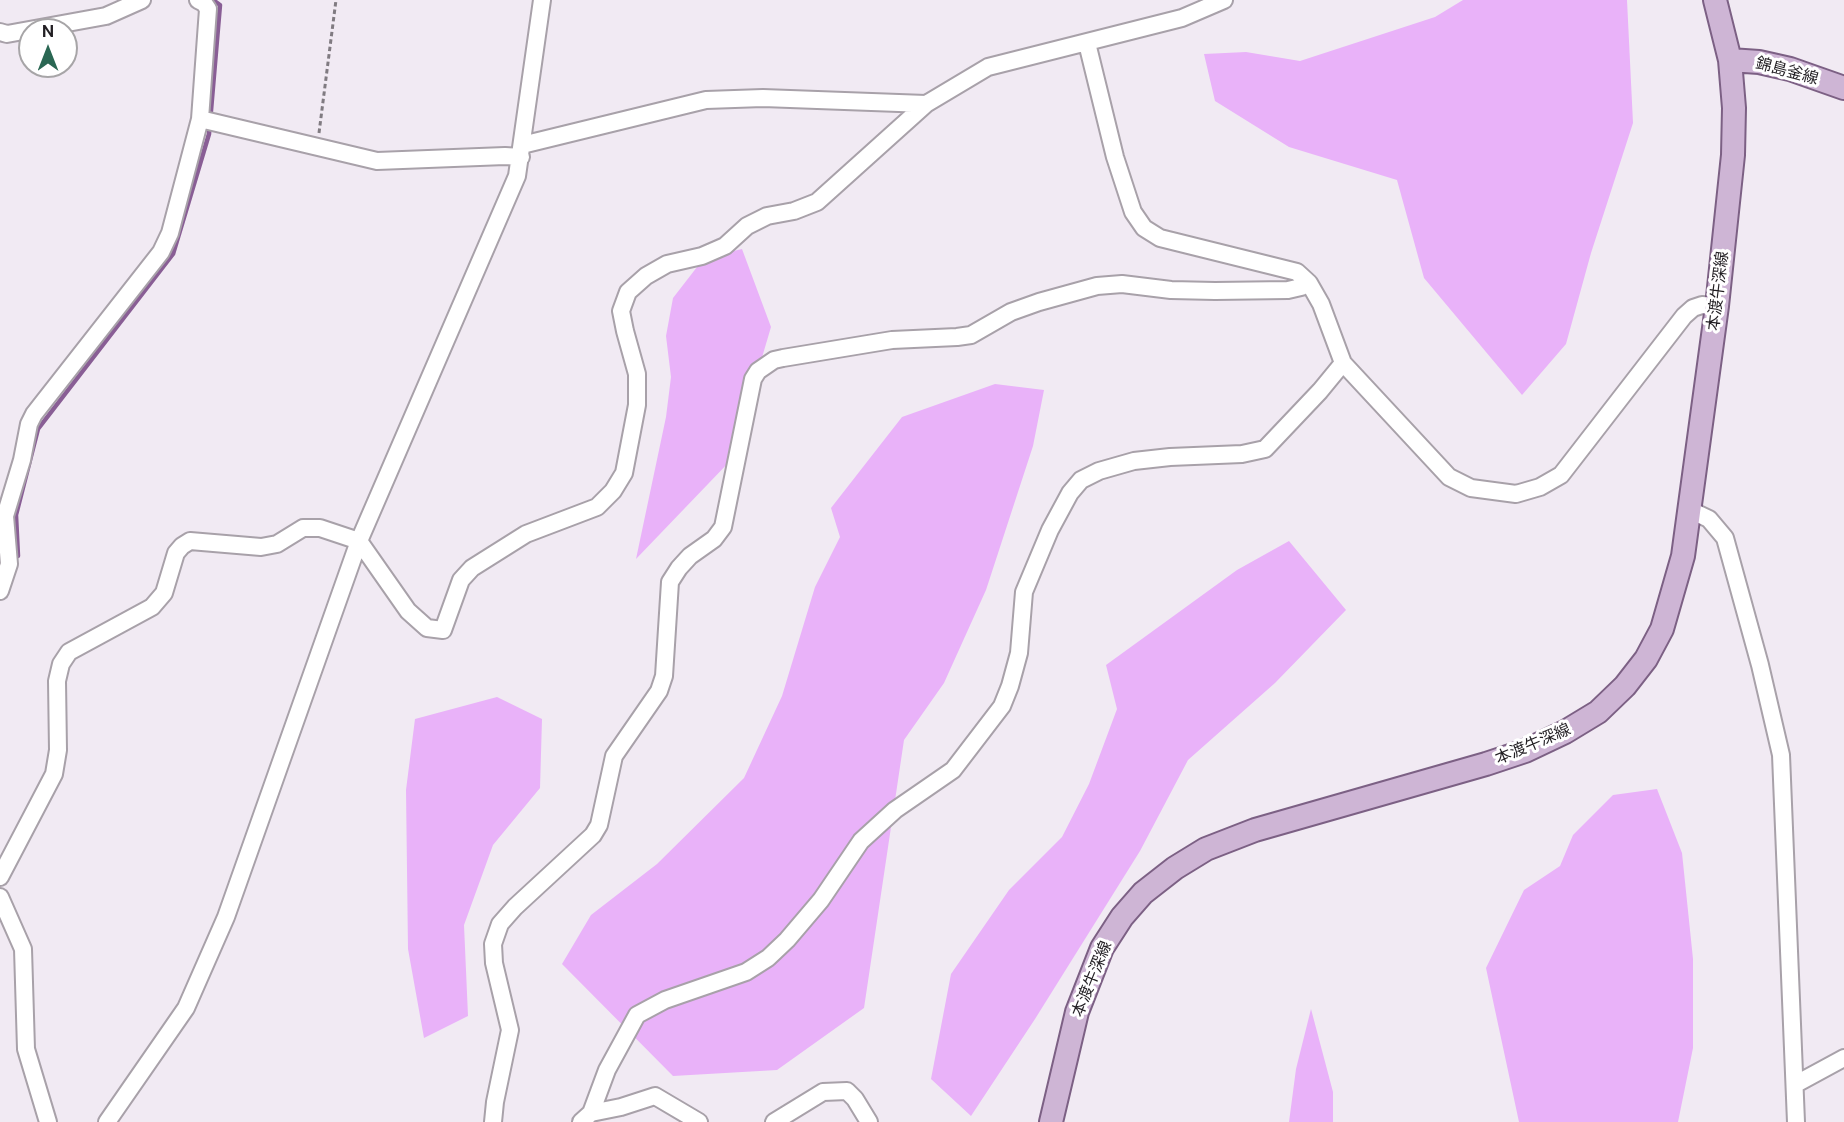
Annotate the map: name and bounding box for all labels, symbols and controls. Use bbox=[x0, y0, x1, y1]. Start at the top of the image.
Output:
north arrow bbox=[18, 18, 78, 78]
text: N bbox=[42, 22, 54, 41]
street label: 錦島釜線 bbox=[1754, 53, 1820, 89]
street label: 本渡牛深線 bbox=[1704, 250, 1732, 332]
street label: 本渡牛深線 bbox=[1492, 720, 1574, 768]
street label: 本渡牛深線 bbox=[1068, 938, 1116, 1020]

